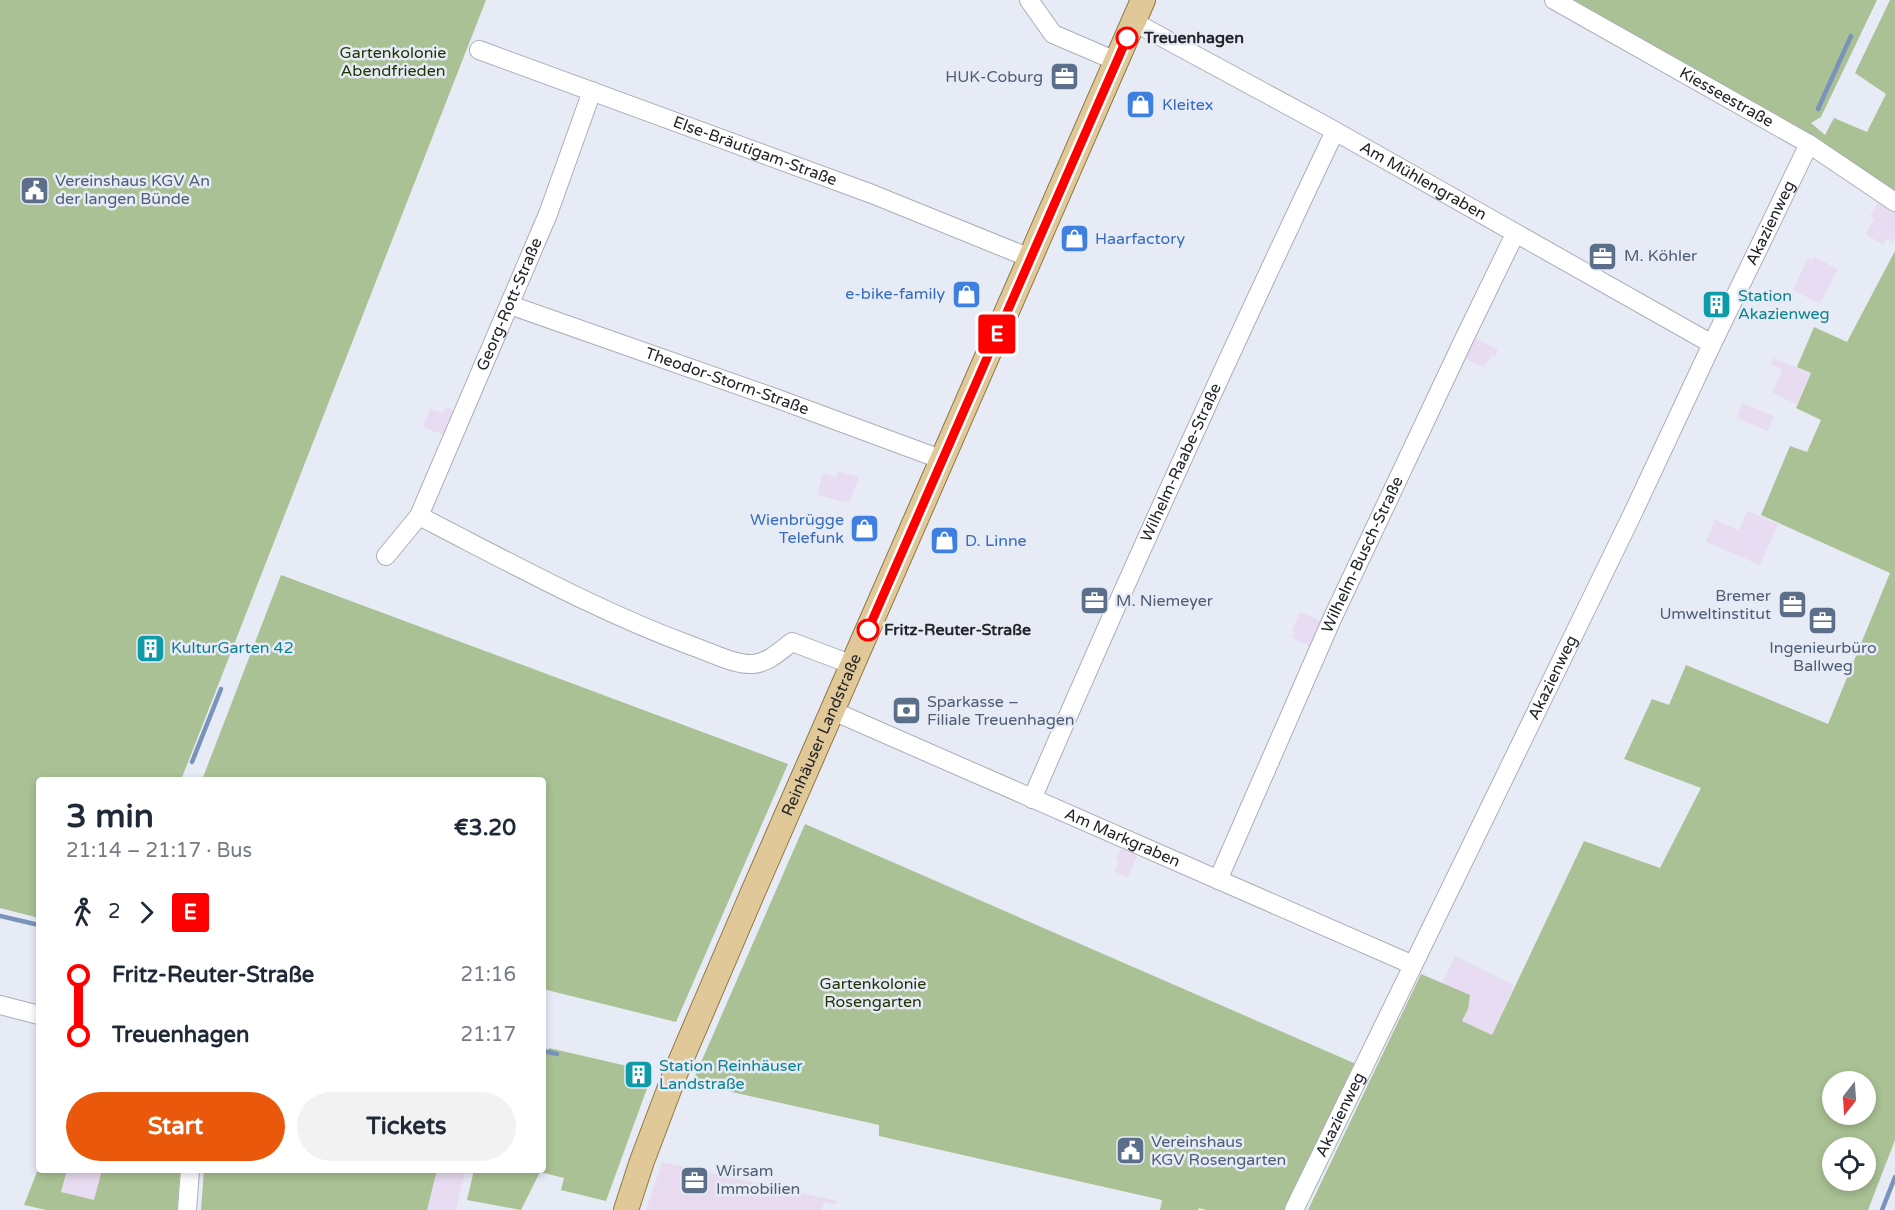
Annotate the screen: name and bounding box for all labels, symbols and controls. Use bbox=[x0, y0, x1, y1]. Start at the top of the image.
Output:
marker: Treuenhagen bbox=[1116, 27, 1138, 49]
place label: Treuenhagen bbox=[1143, 28, 1244, 48]
park label: Gartenkolonie Abendfrieden bbox=[340, 43, 446, 81]
office icon: HUK-Coburg bbox=[1048, 61, 1080, 93]
street label: Kiesseestraße bbox=[1676, 63, 1777, 132]
place label: HUK-Coburg bbox=[945, 67, 1043, 87]
shop icon: Kleitex bbox=[1125, 89, 1157, 121]
place label: Kleitex bbox=[1162, 95, 1213, 115]
street label: Else-Bräutigam-Straße bbox=[670, 112, 840, 190]
street label: Am Mühlengraben bbox=[1356, 137, 1490, 225]
place label: Vereinshaus KGV An der langen Bünde bbox=[55, 171, 210, 209]
public building icon: Vereinshaus KGV An der langen Bünde bbox=[18, 174, 50, 206]
street label: Akazienweg bbox=[1742, 177, 1800, 269]
shop icon: Haarfactory bbox=[1058, 223, 1090, 255]
place label: Haarfactory bbox=[1095, 229, 1185, 249]
street label: Georg-Rott-Straße bbox=[472, 235, 547, 374]
office icon: M. Köhler bbox=[1587, 240, 1619, 272]
place label: M. Köhler bbox=[1624, 246, 1698, 266]
shop icon: e-bike-family bbox=[950, 278, 982, 310]
place label: e-bike-family bbox=[845, 284, 945, 304]
place label: Station Akazienweg bbox=[1738, 286, 1830, 324]
building icon: Station Akazienweg bbox=[1701, 289, 1733, 321]
line badge: E bbox=[978, 314, 1016, 354]
text: E bbox=[990, 322, 1004, 347]
street label: Theodor-Storm-Straße bbox=[642, 343, 812, 420]
street label: Wilhelm-Raabe-Straße bbox=[1136, 380, 1226, 545]
street label: Wilhelm-Busch-Straße bbox=[1317, 473, 1408, 636]
place label: Wienbrügge Telefunk bbox=[750, 510, 844, 548]
shop icon: Wienbrügge Telefunk bbox=[849, 513, 881, 545]
shop icon: D. Linne bbox=[928, 525, 960, 557]
place label: D. Linne bbox=[965, 531, 1027, 551]
office icon: M. Niemeyer bbox=[1079, 585, 1111, 617]
place label: Bremer Umweltinstitut bbox=[1659, 586, 1772, 624]
office icon: Bremer Umweltinstitut bbox=[1776, 589, 1808, 621]
place label: M. Niemeyer bbox=[1116, 591, 1214, 611]
office icon: Ingenieurbüro Ballweg bbox=[1807, 604, 1839, 636]
marker: Fritz-Reuter-Straße bbox=[857, 619, 879, 641]
place label: Fritz-Reuter-Straße bbox=[884, 620, 1031, 640]
building icon: KulturGarten 42 bbox=[134, 632, 166, 664]
street label: Akazienweg bbox=[1524, 632, 1582, 723]
place label: KulturGarten 42 bbox=[171, 638, 294, 658]
place label: Ingenieurbüro Ballweg bbox=[1769, 638, 1877, 676]
street label: Reinhäuser Landstraße bbox=[777, 651, 866, 819]
place label: Sparkasse – Filiale Treuenhagen bbox=[927, 692, 1075, 730]
bank icon: Sparkasse – Filiale Treuenhagen bbox=[890, 695, 922, 727]
text: 3 min bbox=[66, 797, 154, 836]
street label: Am Markgraben bbox=[1062, 804, 1183, 872]
text: €3.20 bbox=[454, 815, 516, 841]
text: 21:14 – 21:17 · Bus bbox=[66, 839, 252, 863]
icon: walk bbox=[66, 896, 99, 929]
icon: forward bbox=[130, 896, 163, 929]
text: 2 bbox=[108, 900, 121, 924]
text: E bbox=[184, 900, 197, 925]
text: Fritz-Reuter-Straße bbox=[112, 962, 314, 988]
text: 21:16 bbox=[461, 963, 516, 987]
park label: Gartenkolonie Rosengarten bbox=[820, 974, 926, 1012]
text: Treuenhagen bbox=[112, 1022, 249, 1048]
text: 21:17 bbox=[461, 1023, 516, 1047]
place label: Station Reinhäuser Landstraße bbox=[659, 1056, 803, 1094]
building icon: Station Reinhäuser Landstraße bbox=[622, 1059, 654, 1091]
street label: Akazienweg bbox=[1311, 1069, 1369, 1160]
north arrow bbox=[1822, 1071, 1876, 1125]
map controls bbox=[1822, 1071, 1876, 1191]
button: Start bbox=[66, 1092, 285, 1161]
button: Tickets bbox=[297, 1092, 516, 1161]
place label: Vereinshaus KGV Rosengarten bbox=[1151, 1132, 1286, 1170]
public building icon: Vereinshaus KGV Rosengarten bbox=[1114, 1135, 1146, 1167]
button: locate bbox=[1822, 1137, 1876, 1191]
place label: Wirsam Immobilien bbox=[716, 1161, 800, 1199]
office icon: Wirsam Immobilien bbox=[679, 1164, 711, 1196]

